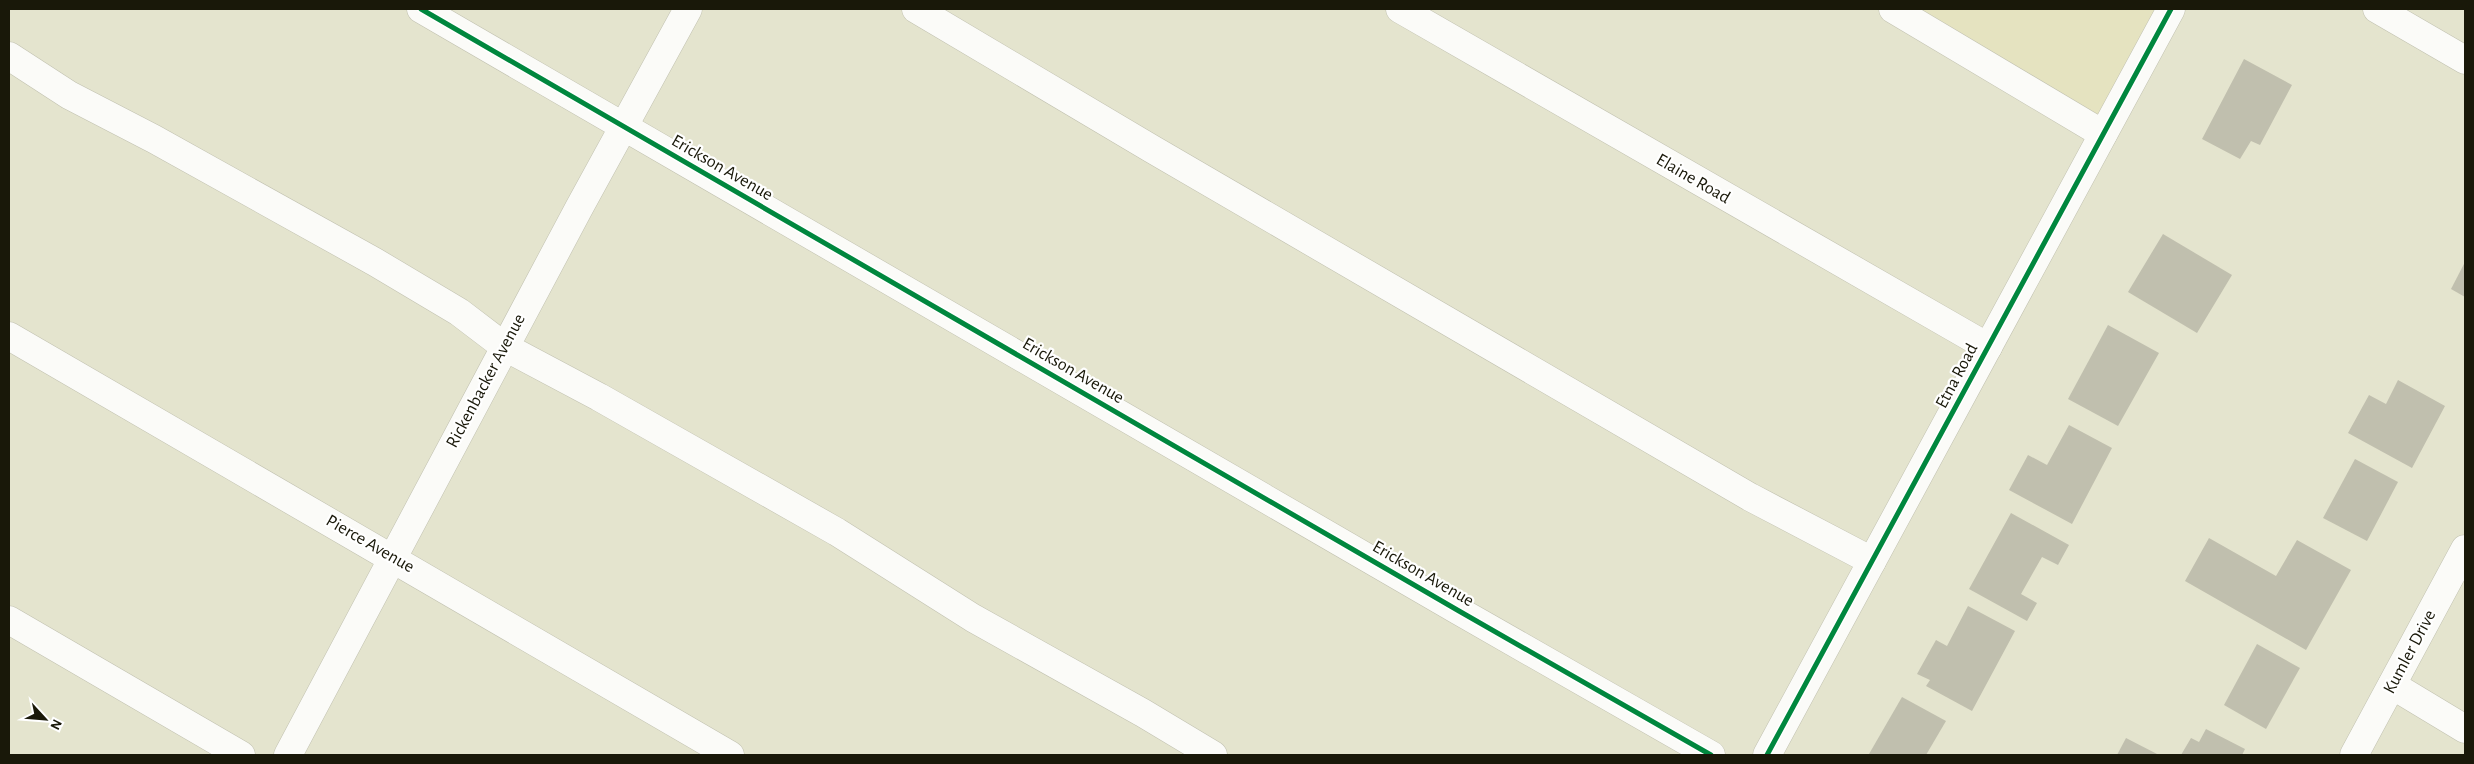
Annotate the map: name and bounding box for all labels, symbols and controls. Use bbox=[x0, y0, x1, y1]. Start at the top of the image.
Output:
street label: Erickson Avenue bbox=[668, 132, 776, 204]
street label: Elaine Road bbox=[1653, 151, 1733, 207]
street label: Rickenbacker Avenue bbox=[443, 311, 529, 451]
street label: Erickson Avenue bbox=[1019, 335, 1127, 407]
street label: Etna Road bbox=[1933, 341, 1981, 411]
street label: Pierce Avenue bbox=[323, 512, 417, 576]
street label: Erickson Avenue bbox=[1369, 538, 1477, 610]
street label: Kumler Drive bbox=[2380, 607, 2440, 697]
north arrow bbox=[20, 694, 70, 744]
text: N bbox=[47, 717, 64, 732]

